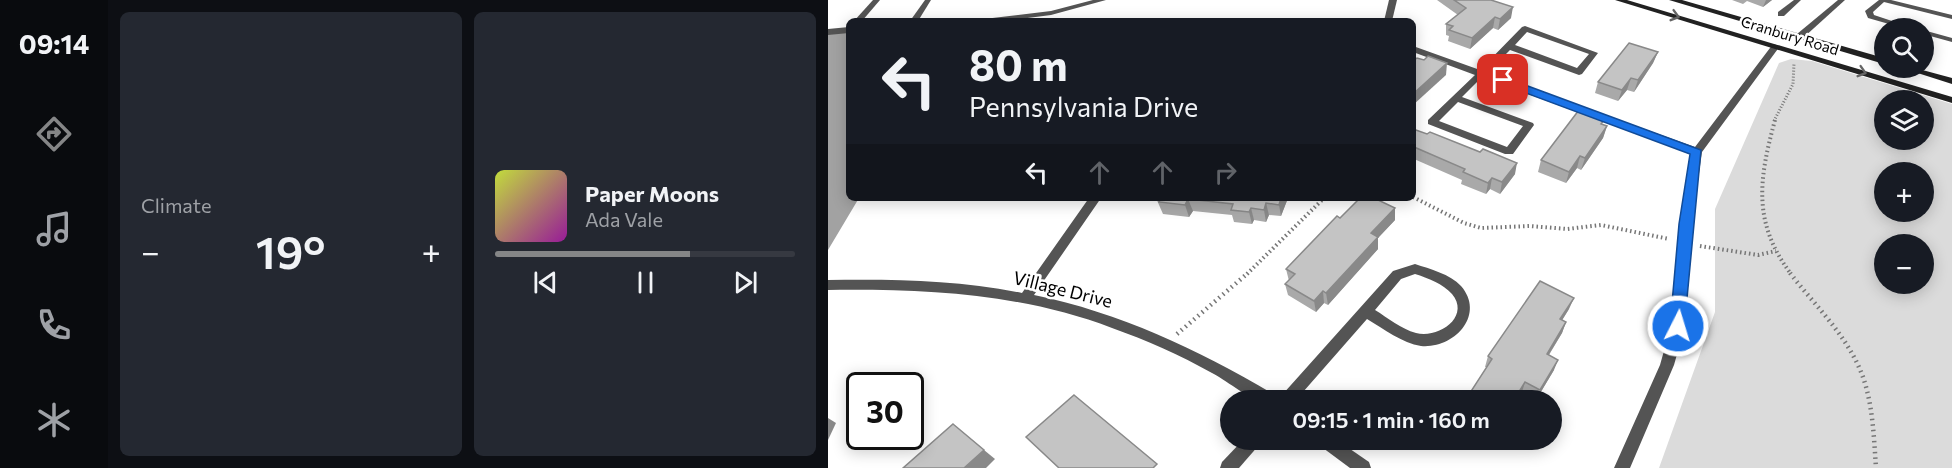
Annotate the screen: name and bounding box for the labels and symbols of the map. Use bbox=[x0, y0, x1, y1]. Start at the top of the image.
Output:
one-way arrow bbox=[1669, 9, 1680, 21]
street label: Cranbury Road bbox=[1739, 12, 1841, 58]
pin bbox=[1477, 54, 1528, 105]
one-way arrow bbox=[1856, 65, 1867, 77]
street label: Village Drive bbox=[1011, 266, 1115, 312]
position arrow bbox=[1646, 294, 1710, 358]
speed limit sign: 30 bbox=[846, 372, 924, 450]

